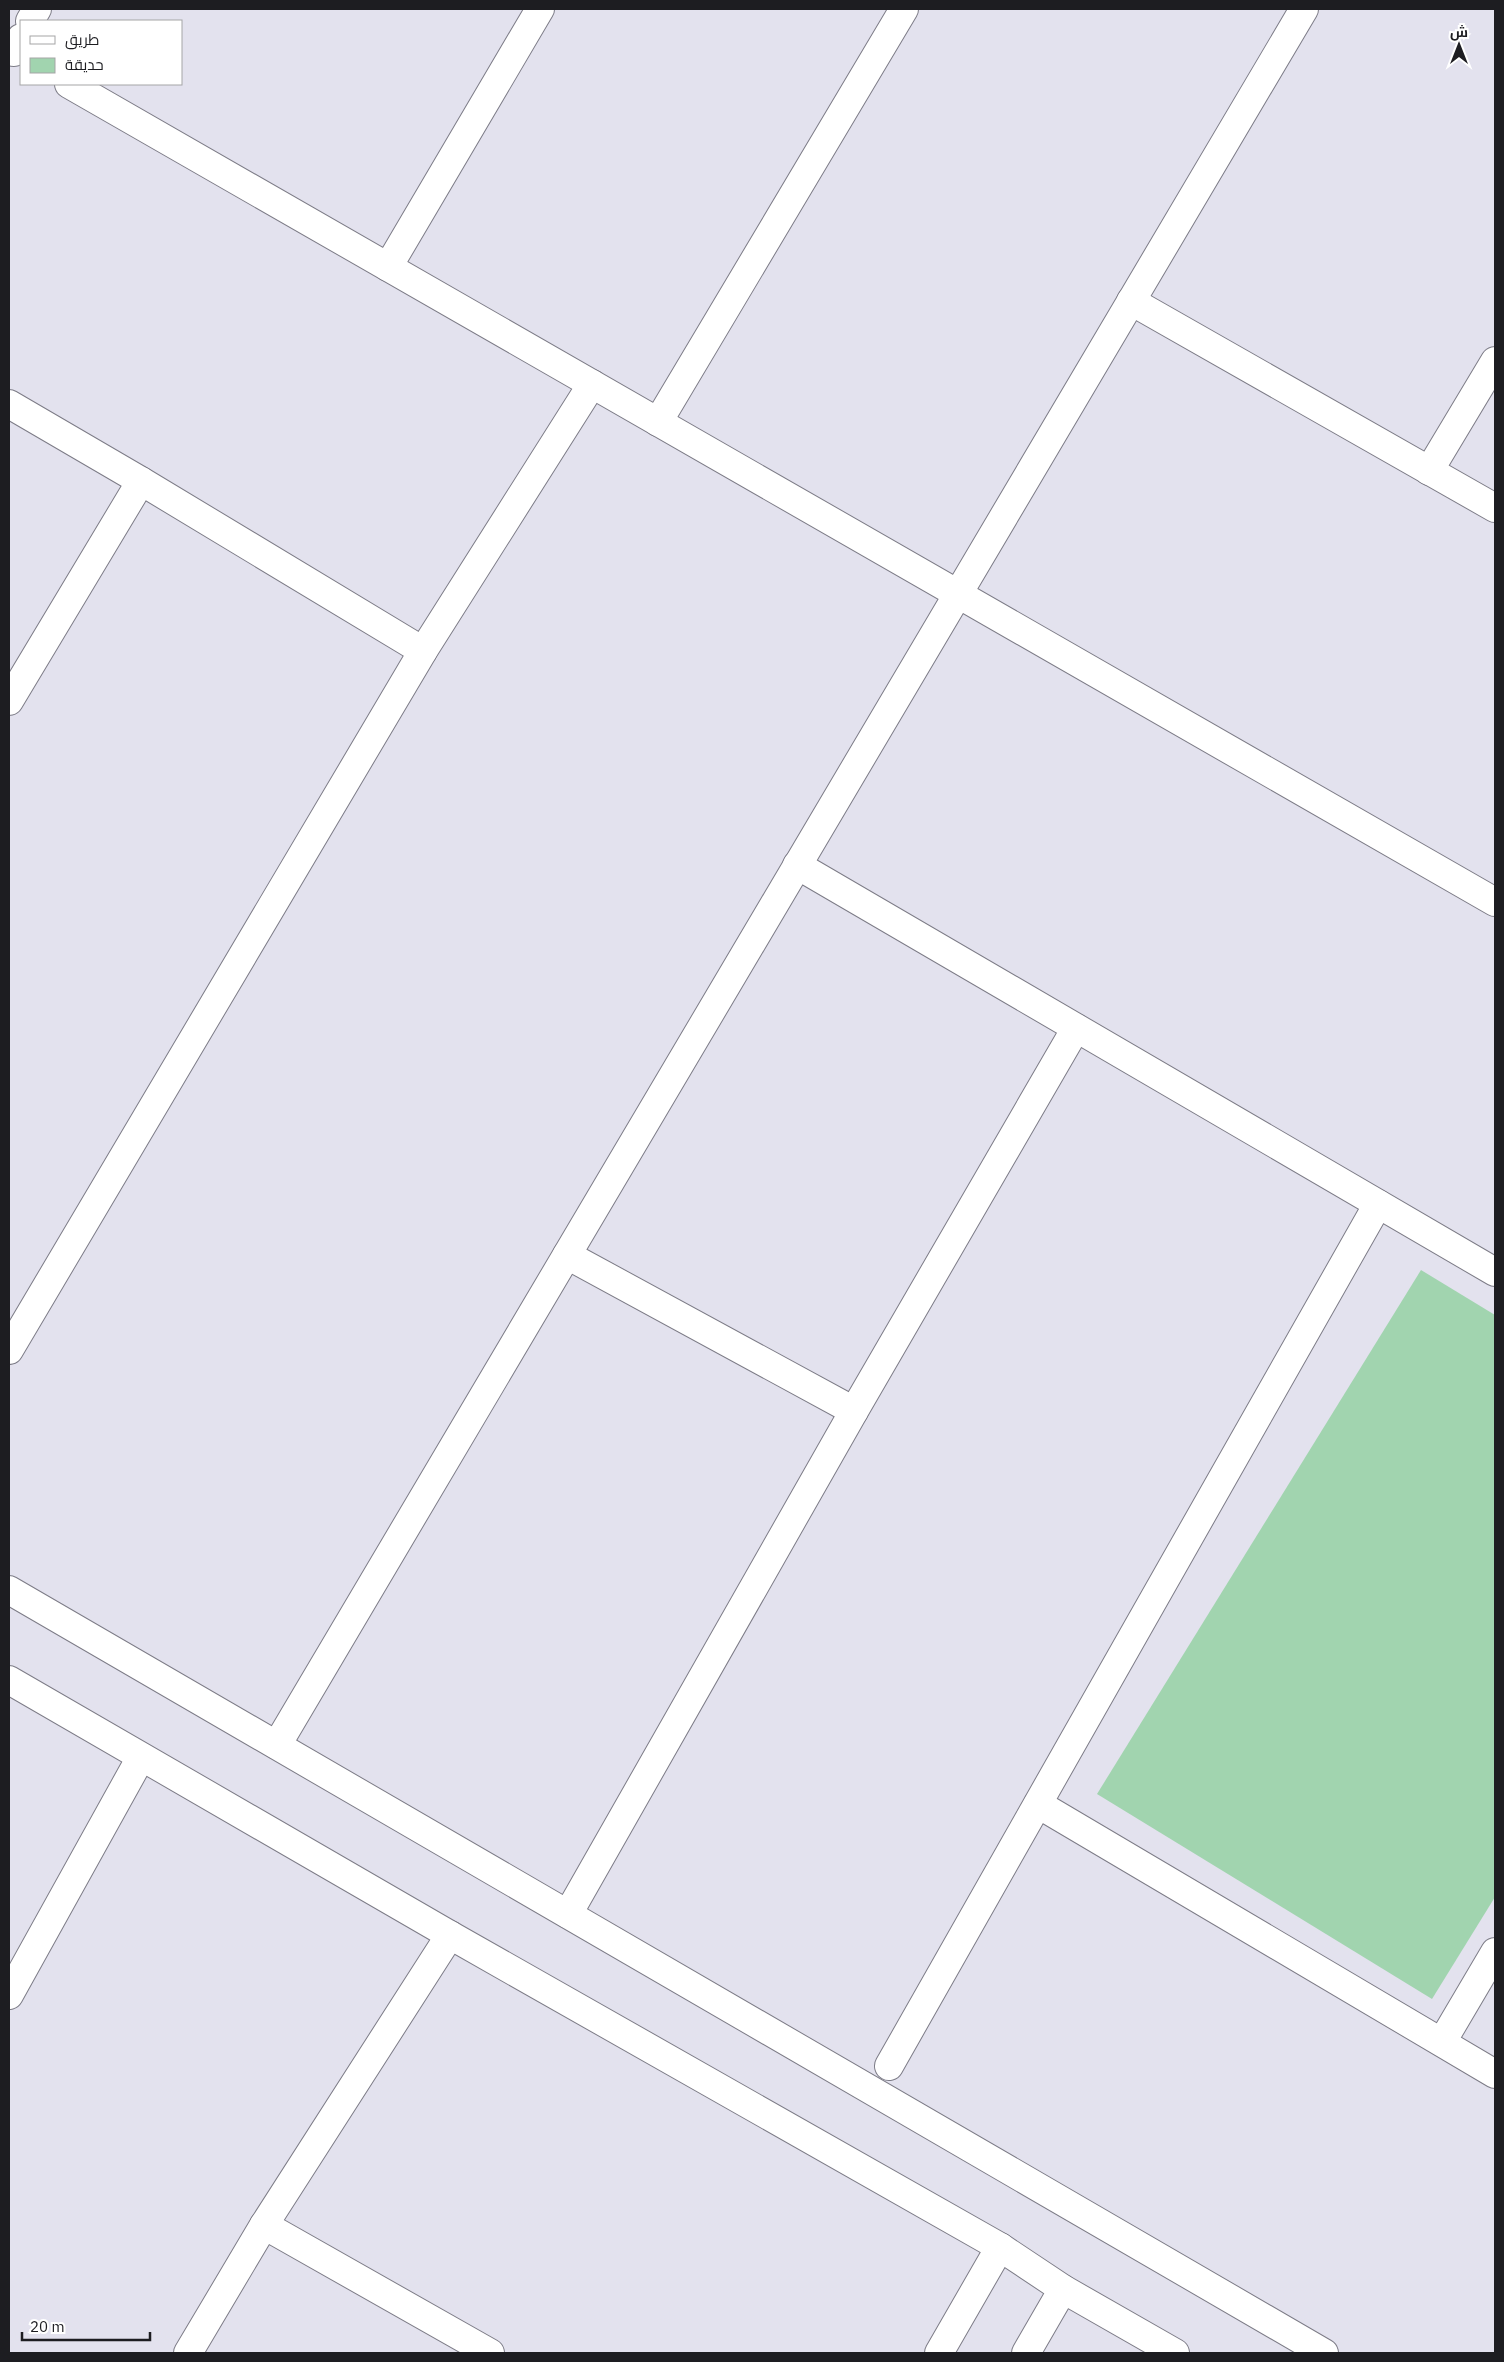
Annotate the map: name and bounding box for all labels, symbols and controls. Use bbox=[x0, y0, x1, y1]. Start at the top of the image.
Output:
legend bbox=[20, 20, 182, 85]
north arrow bbox=[1434, 20, 1484, 70]
text: ش bbox=[1450, 23, 1468, 41]
text: طريق bbox=[65, 30, 99, 50]
text: حديقة bbox=[65, 55, 104, 74]
scale bar bbox=[22, 2310, 150, 2342]
text: 20 m bbox=[30, 2317, 65, 2336]

